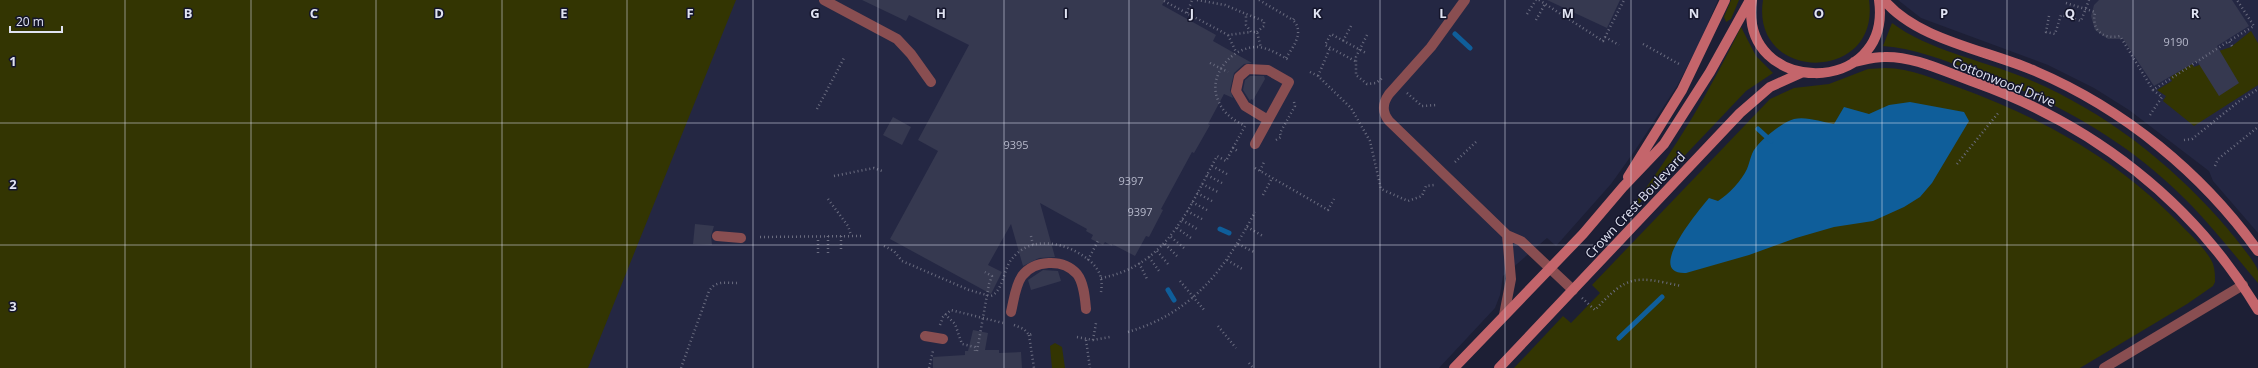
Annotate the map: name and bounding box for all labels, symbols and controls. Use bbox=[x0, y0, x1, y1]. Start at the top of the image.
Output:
text: B bbox=[184, 4, 193, 22]
text: C bbox=[310, 4, 318, 22]
text: D bbox=[434, 4, 444, 22]
text: E bbox=[560, 4, 568, 22]
text: F bbox=[686, 4, 694, 22]
text: G bbox=[810, 4, 820, 22]
text: H bbox=[936, 4, 946, 22]
text: I bbox=[1064, 4, 1068, 22]
text: J bbox=[1189, 4, 1194, 22]
text: K bbox=[1313, 4, 1322, 22]
text: L bbox=[1439, 4, 1447, 22]
text: M bbox=[1562, 4, 1574, 22]
text: N bbox=[1689, 4, 1699, 22]
text: O bbox=[1814, 4, 1824, 22]
text: P bbox=[1940, 4, 1948, 22]
text: Q bbox=[2065, 4, 2075, 22]
text: R bbox=[2191, 4, 2200, 22]
scale bar bbox=[10, 8, 62, 34]
text: 20 m bbox=[16, 13, 44, 30]
house number: 9190 bbox=[2163, 34, 2189, 49]
text: 1 bbox=[9, 52, 17, 70]
street label: Cottonwood Drive bbox=[1950, 53, 2058, 111]
house number: 9395 bbox=[1003, 137, 1029, 152]
street label: Crown Crest Boulevard bbox=[1581, 148, 1689, 262]
house number: 9397 bbox=[1118, 173, 1144, 188]
text: 2 bbox=[9, 175, 17, 193]
house number: 9397 bbox=[1127, 204, 1153, 219]
text: 3 bbox=[9, 297, 17, 315]

